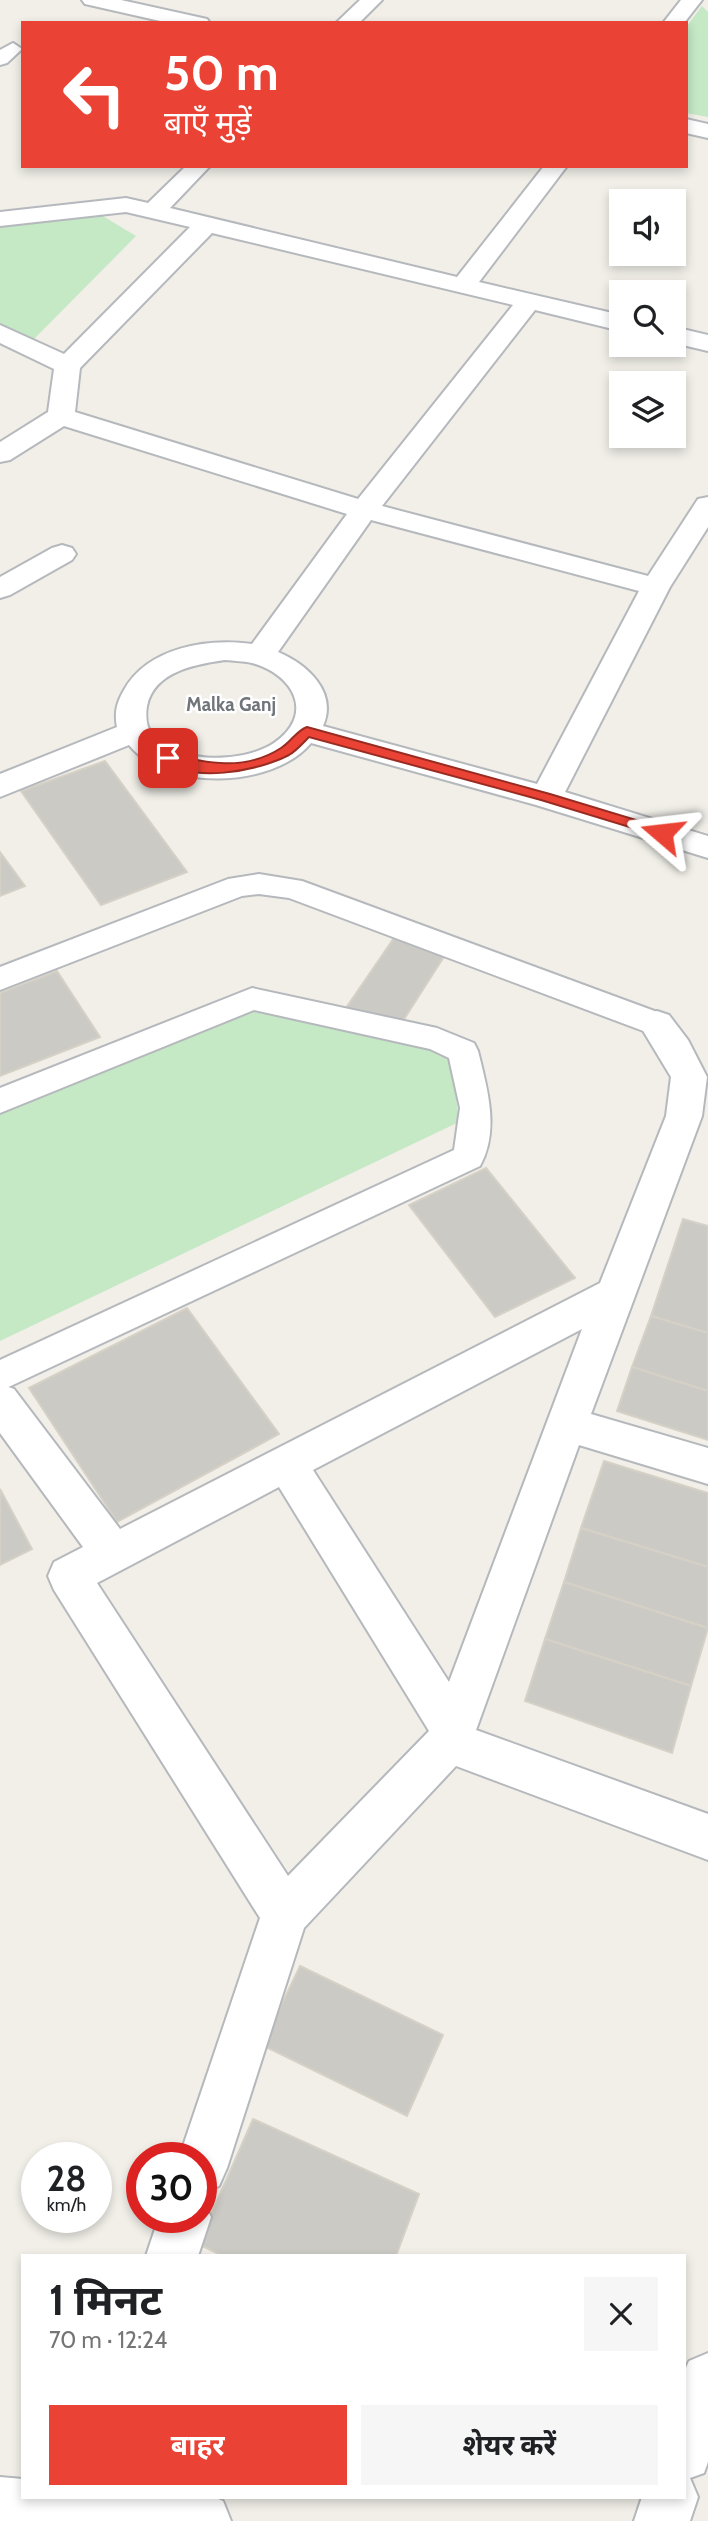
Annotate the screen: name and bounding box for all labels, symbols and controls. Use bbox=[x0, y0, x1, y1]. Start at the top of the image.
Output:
text: 50 m bbox=[164, 43, 279, 102]
icon: left bbox=[49, 49, 140, 140]
text: बाएँ मुड़ें bbox=[164, 103, 252, 142]
map controls bbox=[609, 189, 686, 448]
button: sound bbox=[609, 189, 686, 266]
button: search bbox=[609, 280, 686, 357]
button: layers bbox=[609, 371, 686, 448]
district label: Malka Ganj bbox=[186, 693, 276, 716]
pin bbox=[138, 728, 198, 788]
icon: arrive bbox=[149, 739, 187, 777]
position arrow bbox=[625, 796, 699, 870]
speed limit sign: 30 bbox=[126, 2142, 217, 2233]
text: 28 bbox=[47, 2157, 86, 2200]
text: km/h bbox=[47, 2194, 86, 2216]
text: 1 मिनट bbox=[49, 2274, 162, 2326]
button: close bbox=[584, 2277, 658, 2351]
text: 70 m · 12:24 bbox=[49, 2326, 167, 2354]
button: बाहर bbox=[49, 2405, 347, 2485]
button: शेयर करें bbox=[361, 2405, 658, 2485]

